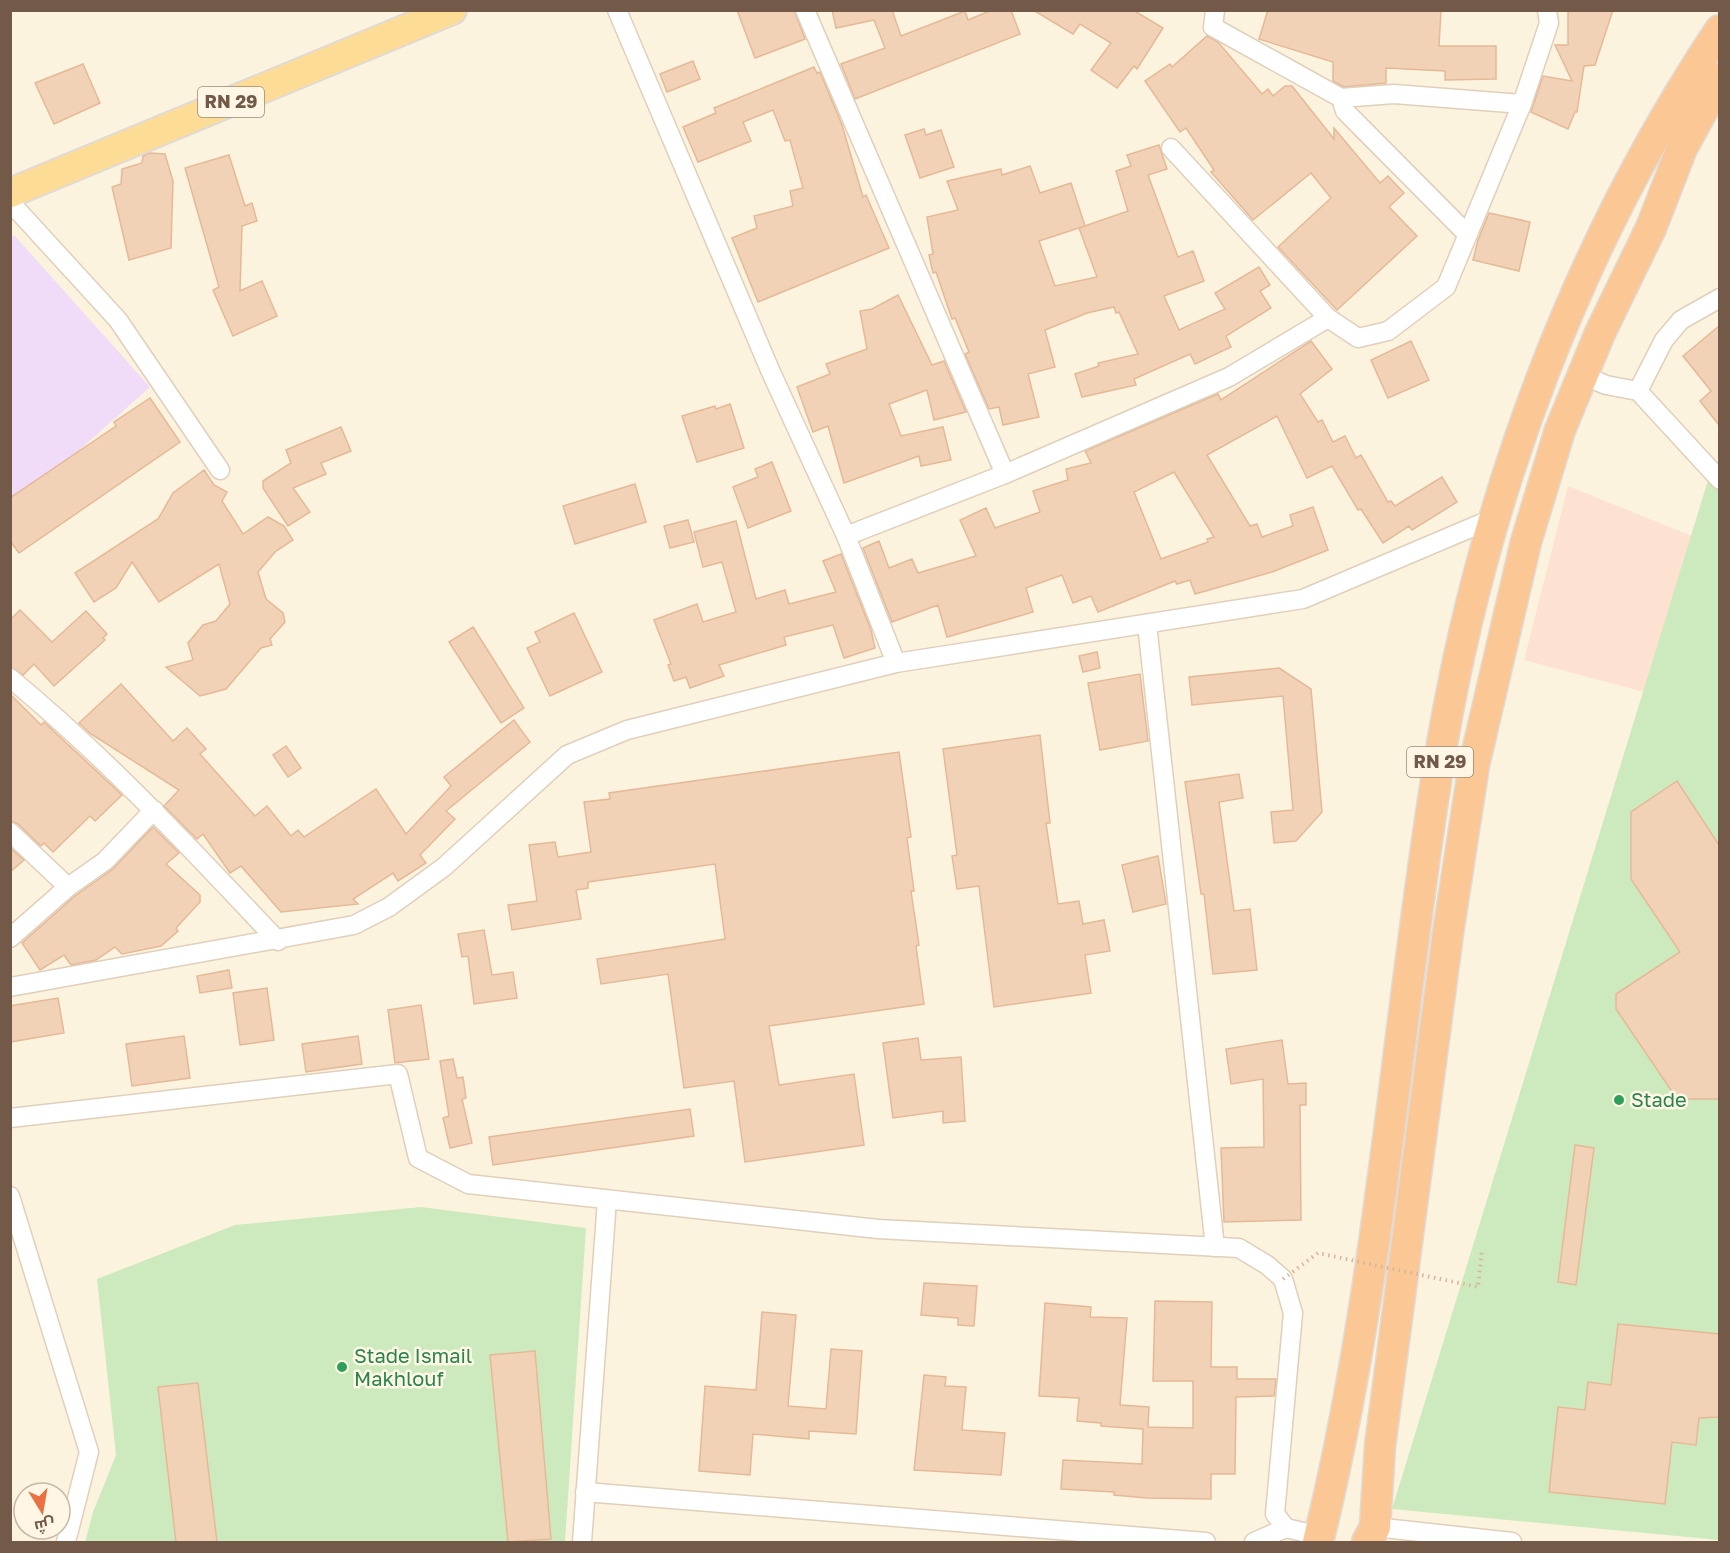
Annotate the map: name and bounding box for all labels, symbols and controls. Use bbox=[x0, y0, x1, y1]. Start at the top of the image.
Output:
road number: RN 29 bbox=[198, 87, 264, 117]
road number: RN 29 bbox=[1407, 747, 1473, 777]
place label: Stade bbox=[1631, 1087, 1687, 1111]
marker: Stade bbox=[1612, 1093, 1626, 1107]
place label: Stade Ismail Makhlouf bbox=[354, 1343, 472, 1390]
marker: Stade Ismail Makhlouf bbox=[335, 1360, 349, 1374]
north arrow bbox=[12, 1481, 72, 1541]
text: ش bbox=[33, 1514, 57, 1537]

